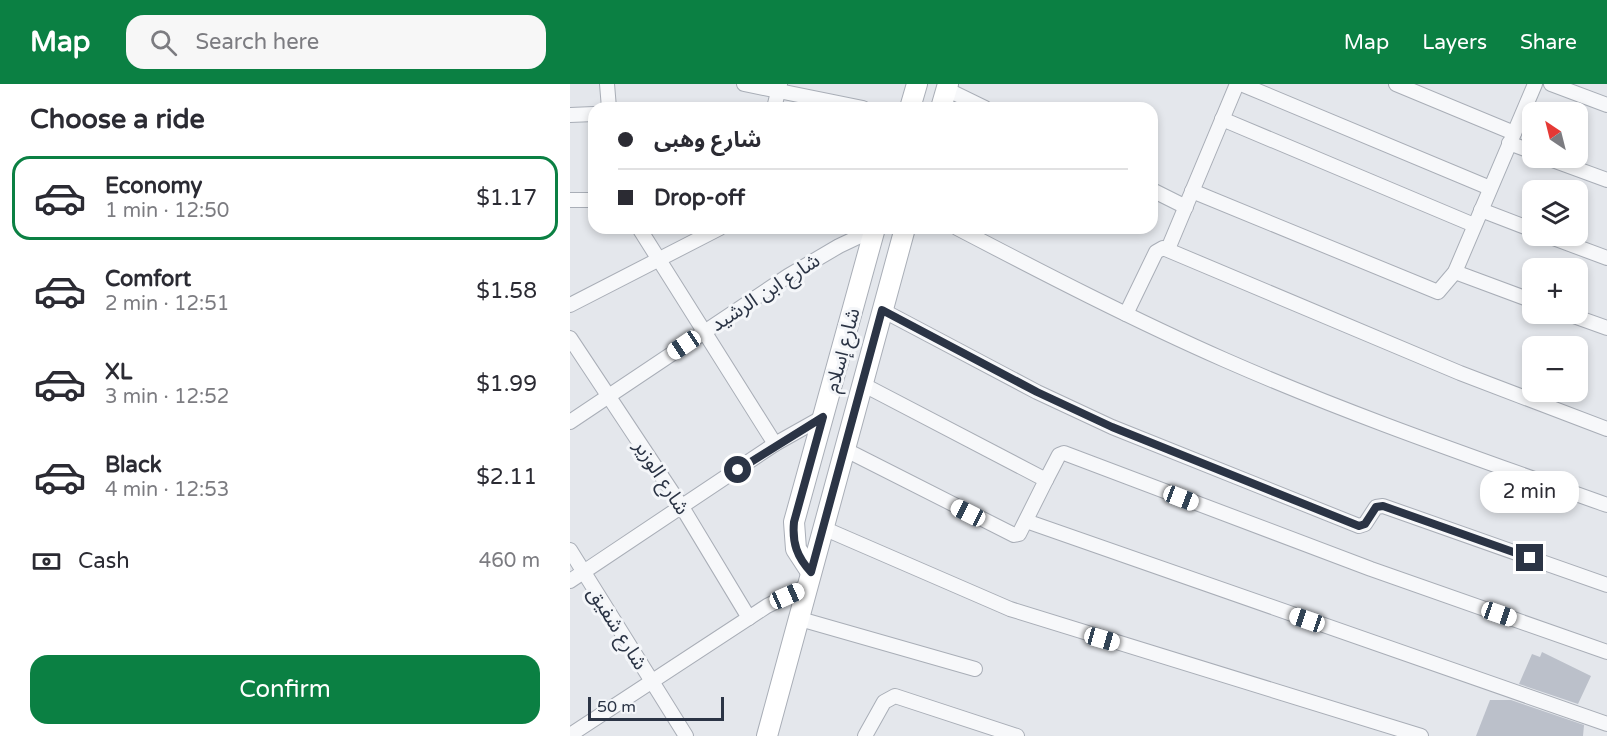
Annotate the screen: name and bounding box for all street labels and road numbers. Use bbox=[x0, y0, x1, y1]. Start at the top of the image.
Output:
street label: شارع ابن الرشيد bbox=[707, 249, 826, 339]
street label: شارع إسلام bbox=[820, 306, 868, 396]
street label: شارع الوزير bbox=[626, 435, 694, 520]
street label: شارع شفيق bbox=[581, 583, 652, 676]

